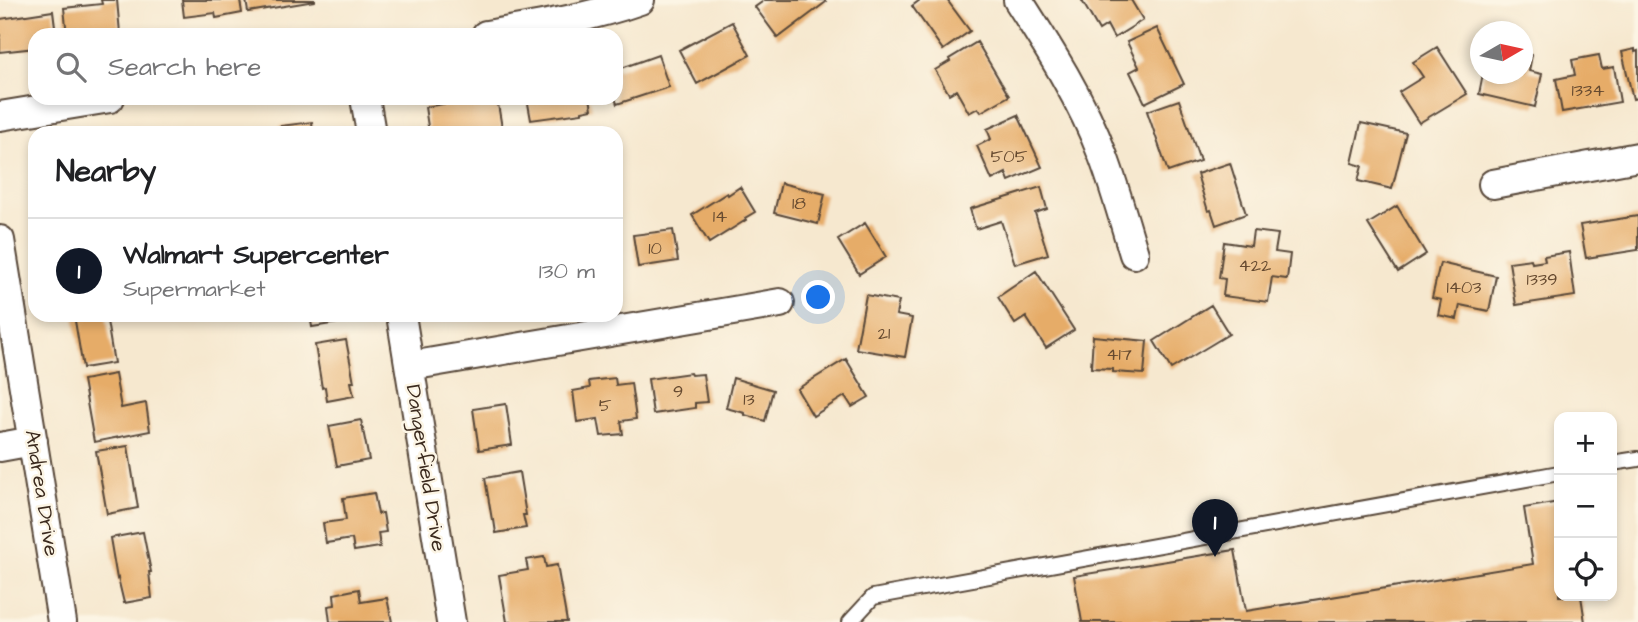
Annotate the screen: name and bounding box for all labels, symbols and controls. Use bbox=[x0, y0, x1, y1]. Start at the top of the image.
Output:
north arrow bbox=[1470, 21, 1533, 84]
search box bbox=[28, 28, 623, 105]
icon: search bbox=[52, 48, 90, 86]
text: Search here bbox=[108, 49, 261, 85]
house number: 1334 bbox=[1572, 78, 1604, 103]
house number: 505 bbox=[991, 144, 1028, 169]
text: Nearby bbox=[56, 151, 156, 193]
house number: 18 bbox=[792, 191, 806, 216]
house number: 14 bbox=[713, 204, 727, 229]
house number: 10 bbox=[648, 236, 662, 261]
text: Walmart Supercenter bbox=[123, 237, 389, 273]
house number: 422 bbox=[1239, 253, 1272, 278]
text: 1 bbox=[78, 255, 80, 287]
text: 130 m bbox=[539, 255, 595, 287]
house number: 1339 bbox=[1527, 267, 1557, 292]
text: Supermarket bbox=[123, 273, 266, 305]
house number: 1403 bbox=[1446, 275, 1482, 300]
your location bbox=[801, 280, 835, 314]
house number: 21 bbox=[878, 321, 890, 346]
house number: 417 bbox=[1106, 342, 1132, 367]
house number: 9 bbox=[673, 379, 683, 404]
street label: Dangerfield Drive bbox=[397, 382, 454, 554]
house number: 13 bbox=[743, 387, 755, 412]
house number: 5 bbox=[599, 393, 612, 418]
map controls bbox=[1554, 412, 1617, 601]
button: + bbox=[1554, 412, 1617, 475]
street label: Andrea Drive bbox=[18, 428, 66, 558]
button: − bbox=[1554, 475, 1617, 538]
pin: 1 bbox=[1192, 499, 1238, 557]
button: locate bbox=[1554, 538, 1617, 601]

